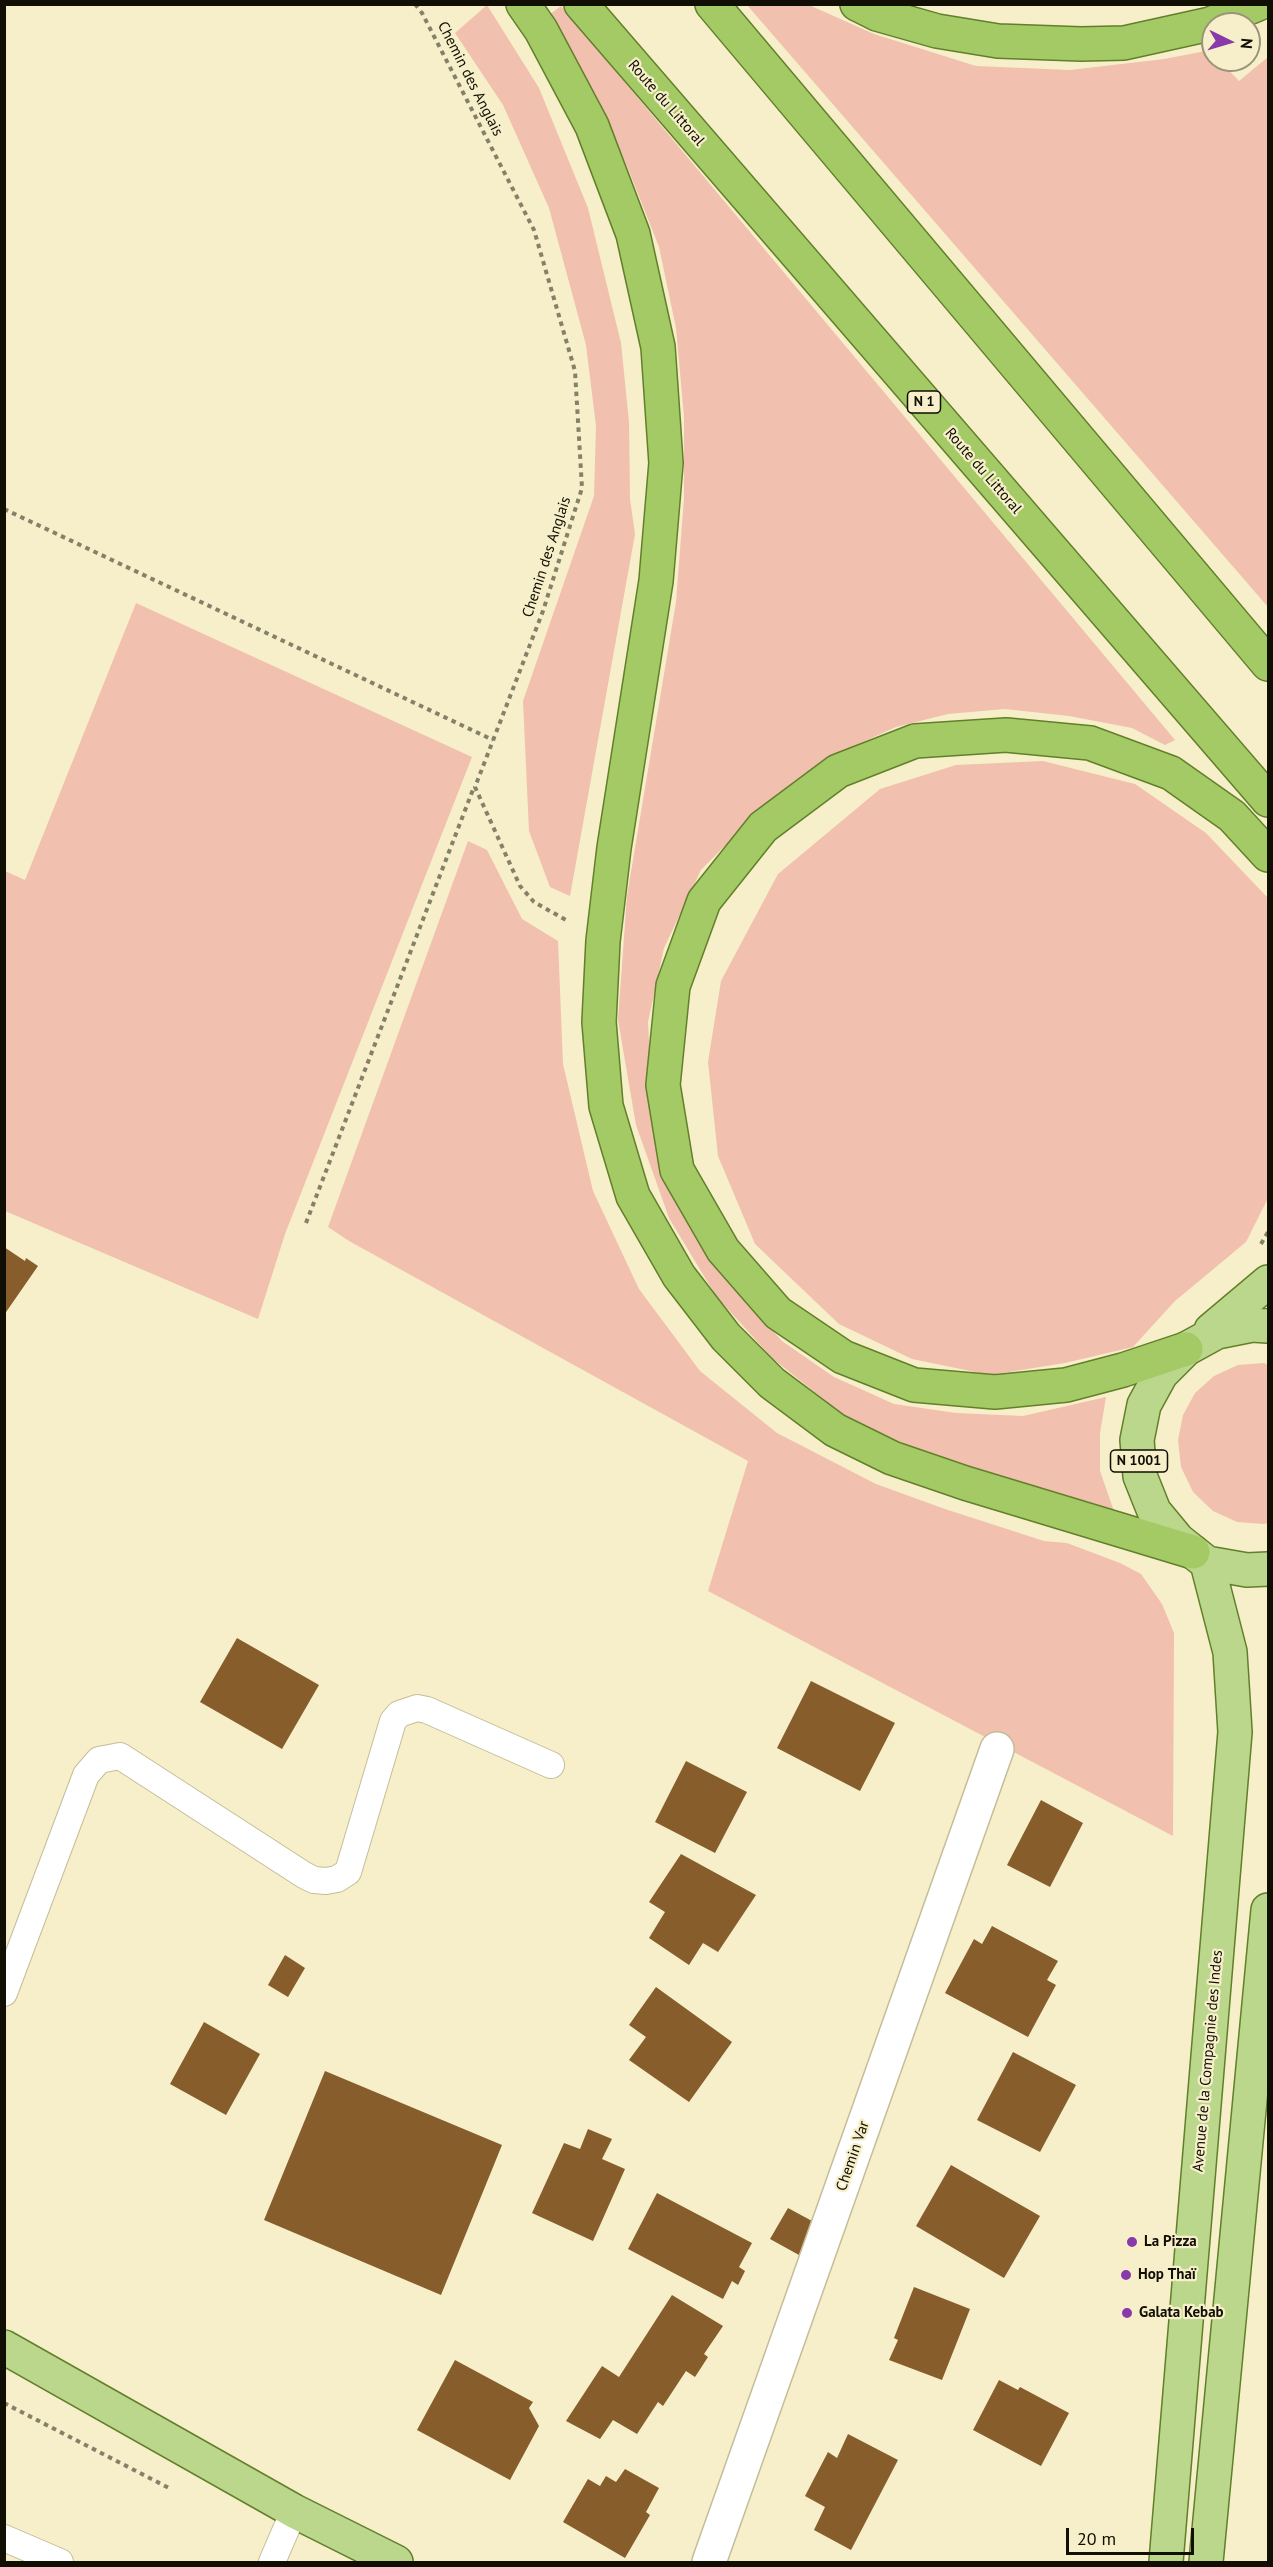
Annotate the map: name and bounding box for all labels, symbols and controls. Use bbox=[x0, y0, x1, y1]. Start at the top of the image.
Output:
north arrow bbox=[1201, 12, 1261, 72]
street label: Chemin des Anglais bbox=[433, 19, 507, 139]
text: N bbox=[1237, 37, 1257, 49]
street label: Route du Littoral bbox=[624, 56, 708, 150]
road number: N 1 bbox=[908, 391, 940, 413]
street label: Route du Littoral bbox=[941, 424, 1025, 518]
street label: Chemin des Anglais bbox=[519, 494, 575, 620]
road number: N 1001 bbox=[1110, 1450, 1168, 1472]
street label: Avenue de la Compagnie des Indes bbox=[1189, 1949, 1227, 2173]
street label: Chemin Var bbox=[833, 2119, 873, 2193]
place label: La Pizza bbox=[1144, 2233, 1197, 2251]
marker: La Pizza bbox=[1125, 2235, 1139, 2249]
place label: Hop Thaï bbox=[1138, 2266, 1196, 2284]
marker: Hop Thaï bbox=[1119, 2268, 1133, 2282]
place label: Galata Kebab bbox=[1139, 2304, 1224, 2322]
marker: Galata Kebab bbox=[1120, 2306, 1134, 2320]
scale bar bbox=[1069, 2516, 1196, 2554]
text: 20 m bbox=[1077, 2527, 1116, 2550]

